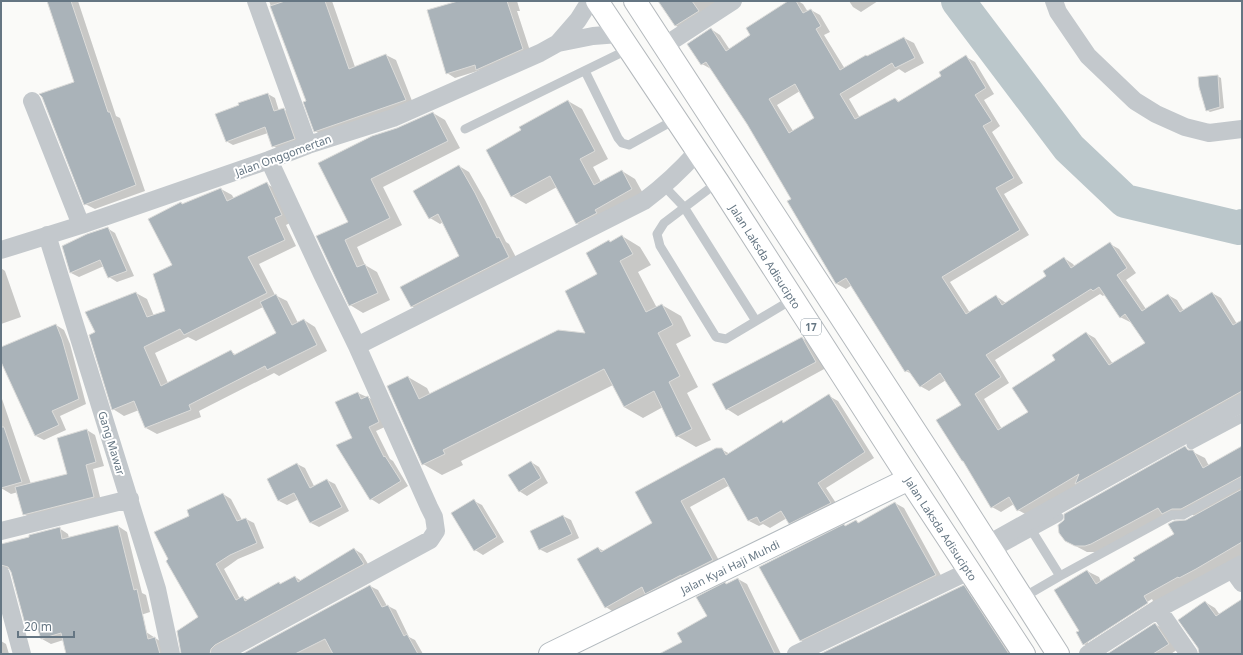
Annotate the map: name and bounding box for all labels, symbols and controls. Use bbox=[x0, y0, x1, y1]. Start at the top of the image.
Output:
street label: Jalan Onggomertan bbox=[232, 131, 333, 180]
street label: Jalan Laksda Adisucipto bbox=[726, 200, 805, 312]
road number: 17 bbox=[801, 319, 821, 335]
street label: Gang Mawar bbox=[95, 409, 129, 477]
street label: Jalan Laksda Adisucipto bbox=[901, 473, 981, 583]
street label: Jalan Kyai Haji Muhdi bbox=[677, 536, 782, 597]
scale bar bbox=[18, 613, 74, 639]
text: 20 m bbox=[24, 618, 52, 635]

